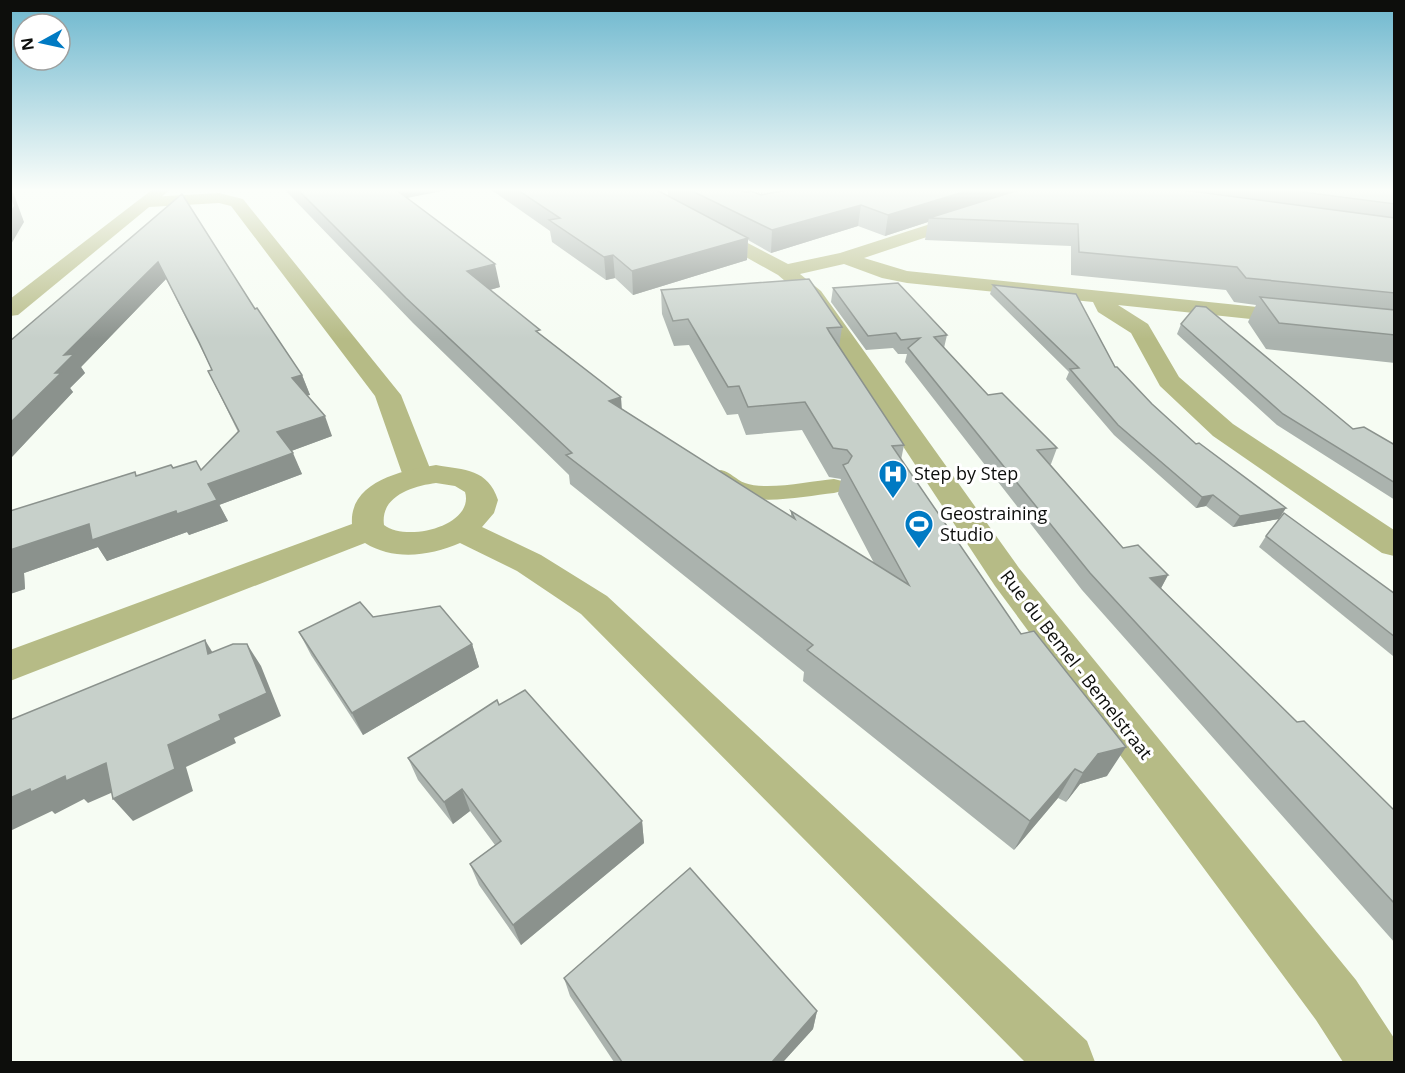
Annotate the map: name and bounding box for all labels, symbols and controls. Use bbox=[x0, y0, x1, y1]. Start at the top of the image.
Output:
north arrow bbox=[12, 12, 72, 72]
text: N bbox=[15, 36, 39, 52]
hospital icon: Step by Step bbox=[877, 458, 909, 500]
place label: Step by Step bbox=[914, 461, 1018, 485]
place label: Geostraining Studio bbox=[940, 501, 1048, 546]
sports icon: Geostraining Studio bbox=[903, 508, 935, 550]
street label: Rue du Bemel - Bemelstraat bbox=[995, 565, 1158, 764]

